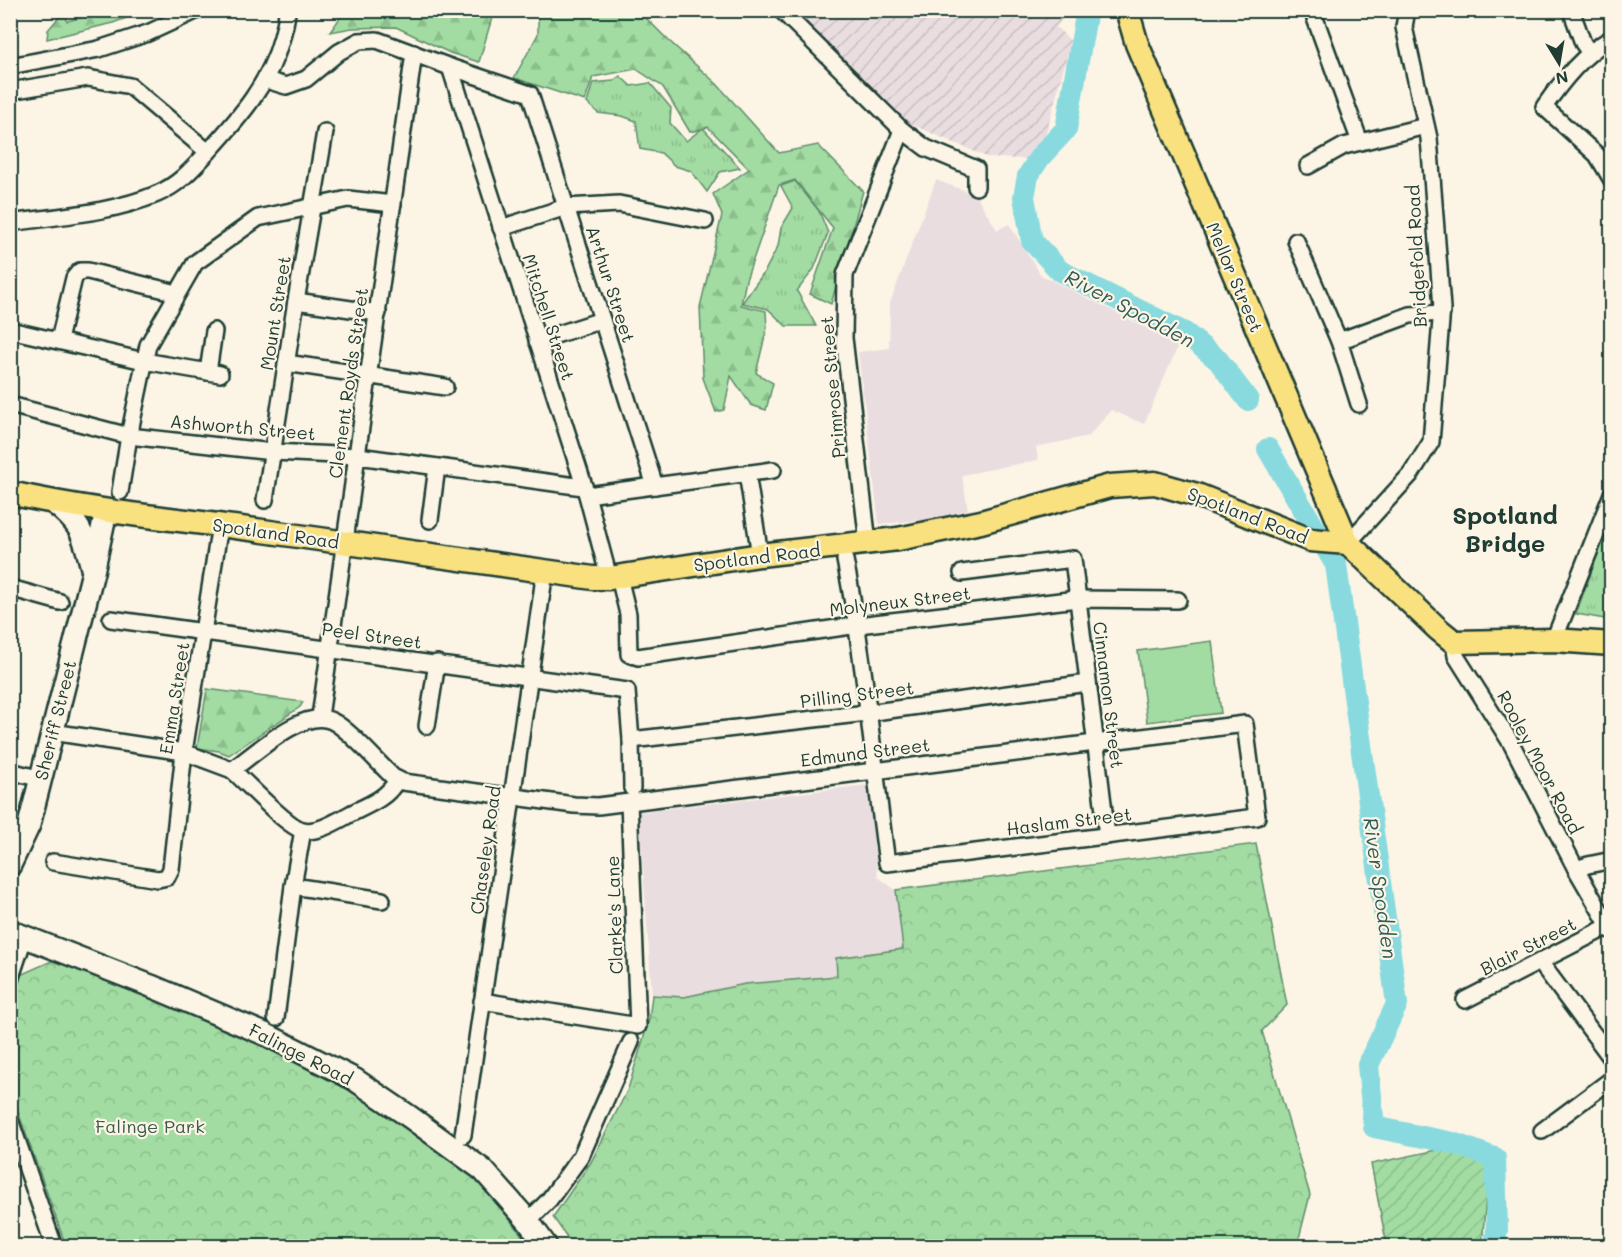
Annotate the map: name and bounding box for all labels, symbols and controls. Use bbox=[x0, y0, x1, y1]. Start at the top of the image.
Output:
north arrow bbox=[1529, 33, 1589, 93]
text: N bbox=[1554, 67, 1570, 90]
street label: Bridgefold Road bbox=[1400, 184, 1432, 328]
street label: Mellor Street bbox=[1201, 218, 1269, 336]
street label: Arthur Street bbox=[581, 223, 641, 345]
street label: Mitchell Street bbox=[517, 251, 581, 383]
street label: Mount Street bbox=[254, 254, 296, 372]
water label: River Spodden bbox=[1061, 263, 1199, 353]
street label: Clement Royds Street bbox=[323, 286, 373, 480]
street label: Primrose Street bbox=[814, 315, 850, 459]
street label: Ashworth Street bbox=[169, 409, 317, 445]
street label: Spotland Road bbox=[1184, 481, 1312, 549]
district label: Spotland Bridge bbox=[1452, 499, 1558, 558]
street label: Spotland Road bbox=[211, 512, 341, 554]
street label: Spotland Road bbox=[692, 537, 822, 577]
street label: Molyneux Street bbox=[828, 580, 972, 622]
street label: Peel Street bbox=[320, 616, 424, 654]
street label: Cinnamon Street bbox=[1088, 620, 1130, 770]
street label: Emma Street bbox=[153, 640, 195, 756]
street label: Sheriff Street bbox=[28, 657, 82, 783]
street label: Pilling Street bbox=[799, 675, 915, 713]
street label: Rooley Moor Road bbox=[1492, 686, 1588, 838]
street label: Edmund Street bbox=[799, 732, 931, 772]
street label: Chaseley Road bbox=[464, 784, 506, 916]
street label: Haslam Street bbox=[1005, 801, 1133, 841]
water label: River Spodden bbox=[1358, 816, 1404, 960]
street label: Clarke's Lane bbox=[600, 855, 628, 975]
street label: Blair Street bbox=[1476, 912, 1580, 980]
street label: Falinge Road bbox=[245, 1018, 357, 1090]
park label: Falinge Park bbox=[95, 1114, 205, 1138]

